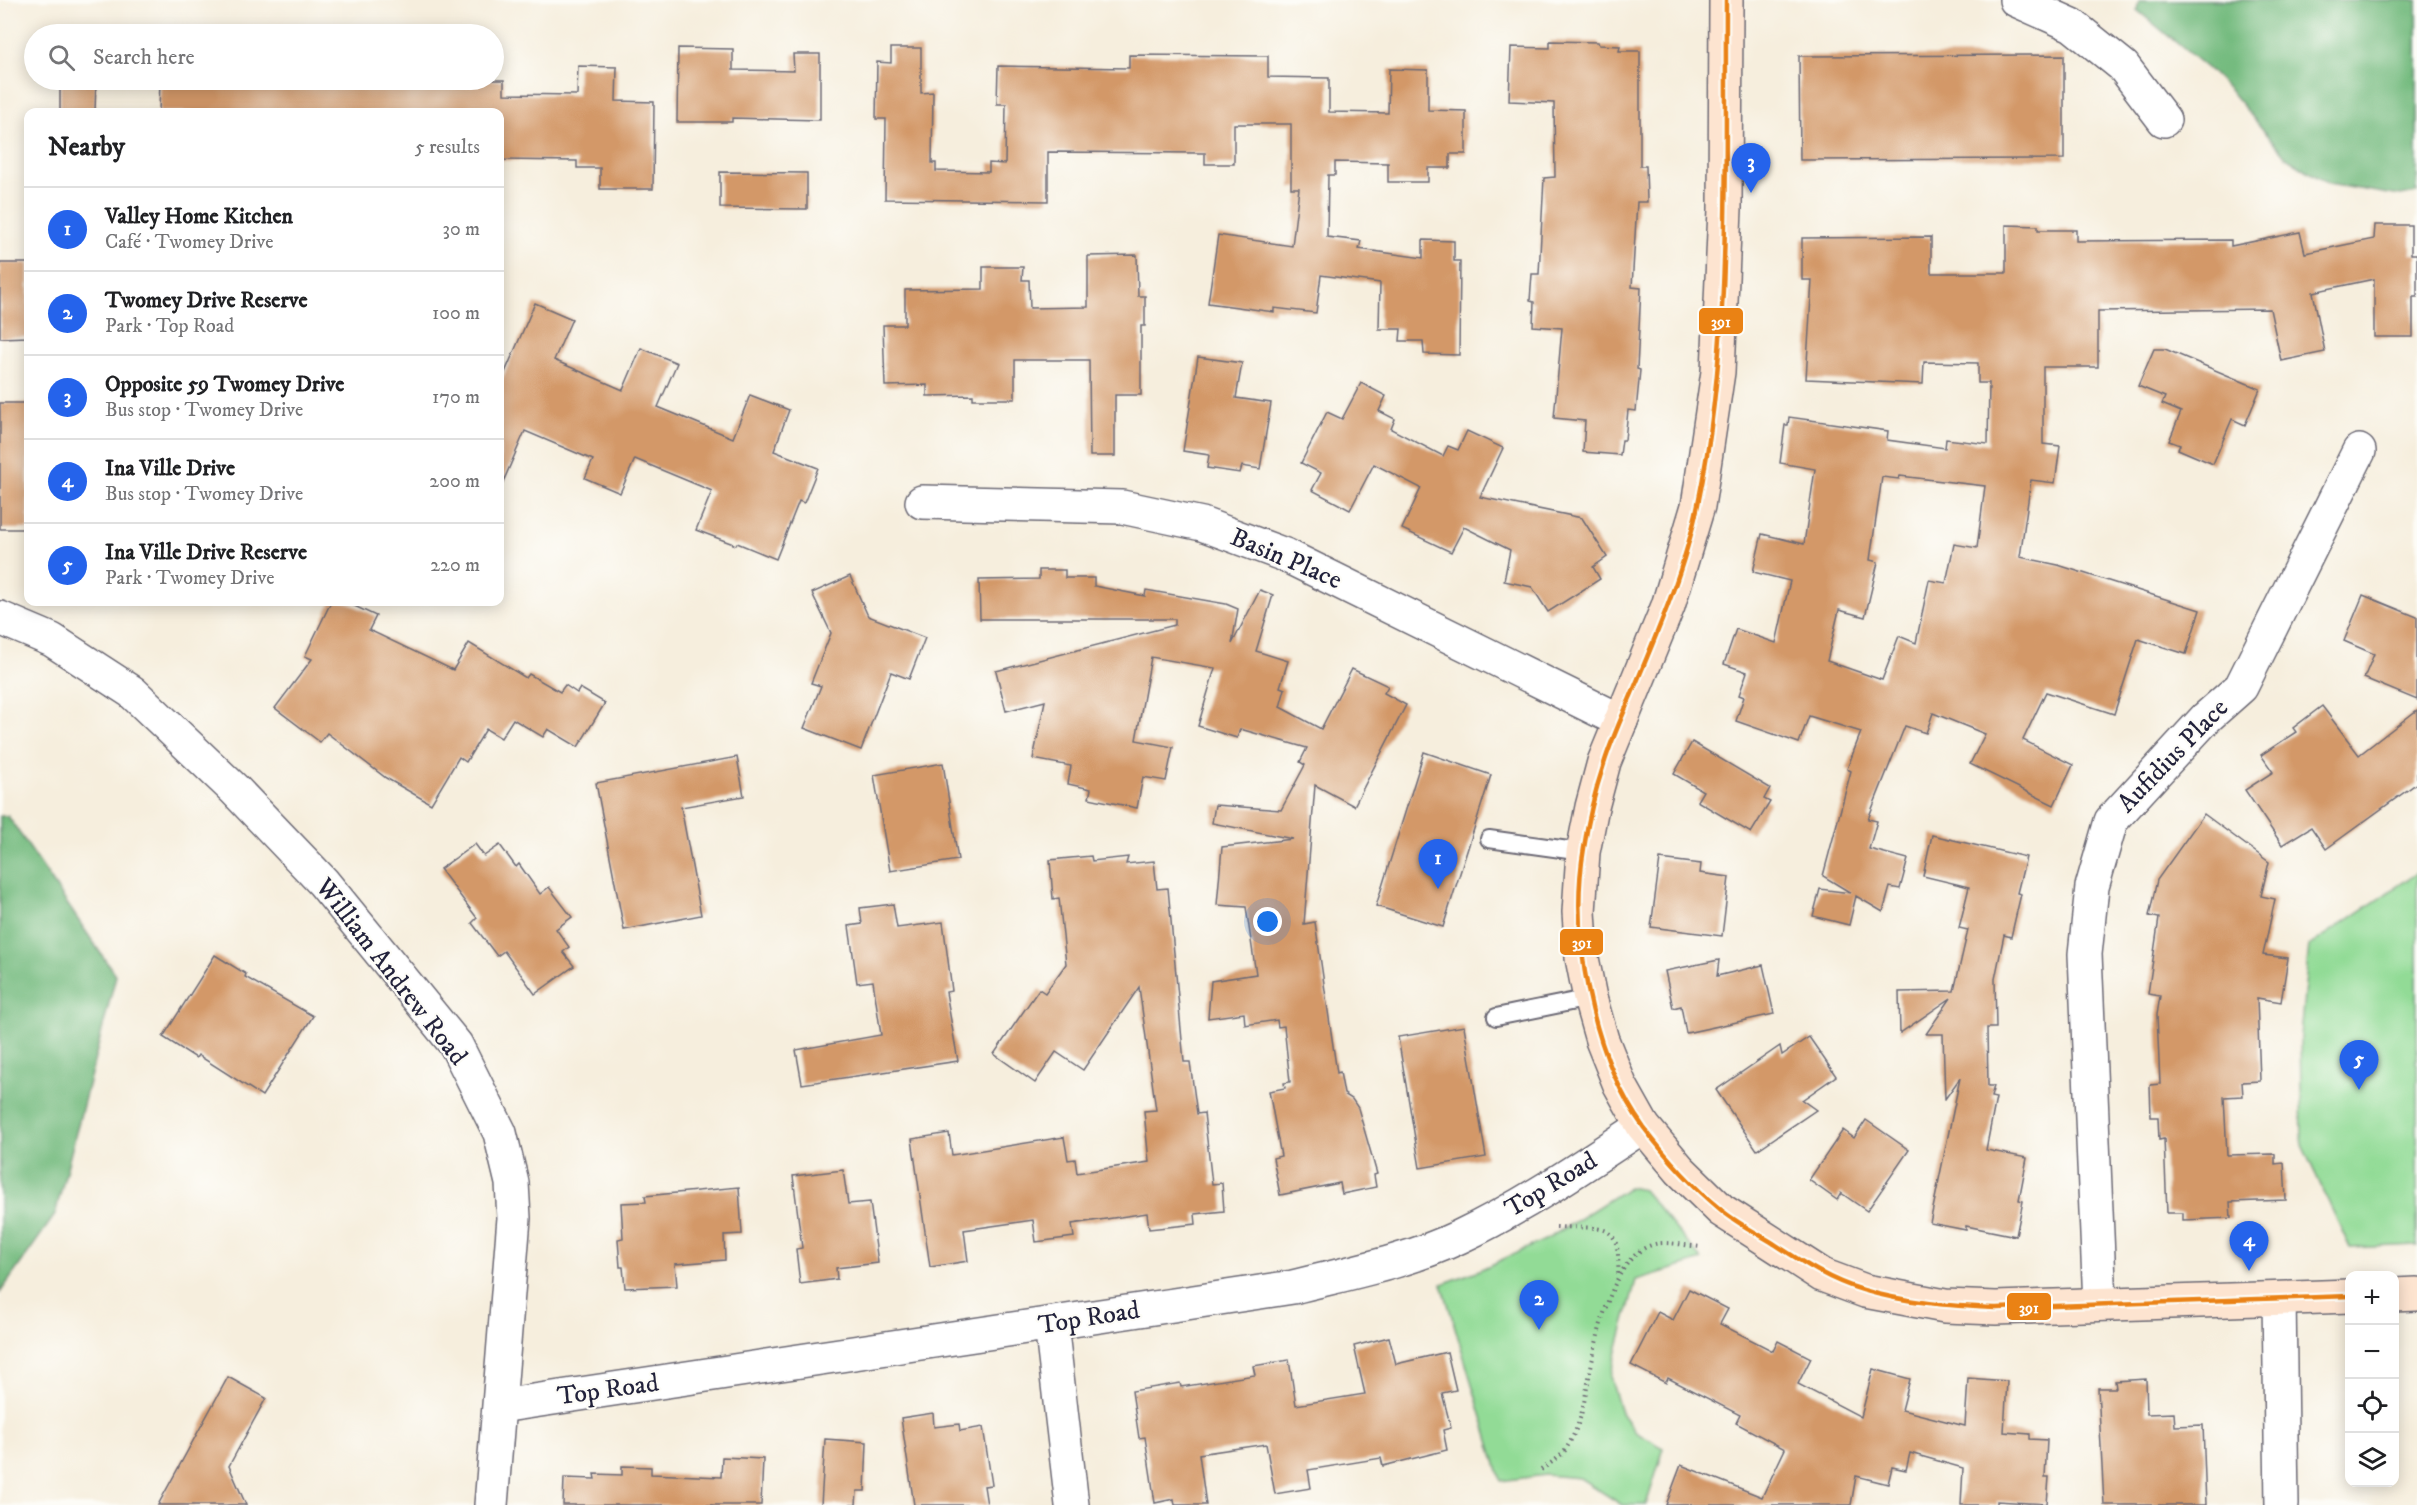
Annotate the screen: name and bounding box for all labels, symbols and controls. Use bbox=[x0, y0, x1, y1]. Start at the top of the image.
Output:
search box bbox=[24, 24, 504, 90]
icon: search bbox=[45, 41, 78, 74]
text: Search here bbox=[93, 44, 195, 71]
text: Nearby bbox=[48, 131, 125, 164]
text: 5 results bbox=[415, 135, 480, 160]
pin: 3 bbox=[1732, 144, 1770, 193]
text: Valley Home Kitchen bbox=[105, 203, 293, 230]
text: 1 bbox=[64, 217, 71, 242]
text: 30 m bbox=[442, 217, 480, 242]
text: Café · Twomey Drive bbox=[105, 230, 273, 255]
text: Twomey Drive Reserve bbox=[105, 287, 308, 314]
text: 2 bbox=[63, 301, 72, 326]
text: 100 m bbox=[432, 301, 480, 326]
line badge: 391 bbox=[1698, 307, 1744, 335]
text: 391 bbox=[1711, 312, 1731, 332]
text: Park · Top Road bbox=[105, 314, 234, 339]
text: Opposite 59 Twomey Drive bbox=[105, 371, 344, 398]
text: 3 bbox=[64, 385, 71, 410]
text: 170 m bbox=[432, 385, 480, 410]
text: Bus stop · Twomey Drive bbox=[105, 398, 303, 423]
text: Ina Ville Drive bbox=[105, 455, 235, 482]
text: 4 bbox=[62, 469, 73, 494]
text: 200 m bbox=[429, 469, 480, 494]
text: Bus stop · Twomey Drive bbox=[105, 482, 303, 507]
street label: Basin Place bbox=[1225, 521, 1347, 597]
text: Ina Ville Drive Reserve bbox=[105, 539, 307, 566]
text: 5 bbox=[63, 553, 72, 578]
text: 220 m bbox=[430, 553, 480, 578]
text: Park · Twomey Drive bbox=[105, 566, 274, 591]
street label: Aufidius Place bbox=[2110, 692, 2236, 820]
pin: 1 bbox=[1418, 840, 1458, 889]
street label: William Andrew Road bbox=[307, 871, 474, 1072]
your location bbox=[1253, 907, 1282, 936]
line badge: 391 bbox=[1559, 928, 1604, 956]
text: 391 bbox=[1572, 933, 1592, 953]
pin: 5 bbox=[2340, 1040, 2378, 1090]
street label: Top Road bbox=[1499, 1145, 1603, 1225]
pin: 4 bbox=[2230, 1222, 2268, 1271]
map controls bbox=[2345, 1271, 2399, 1487]
button: + bbox=[2345, 1271, 2399, 1325]
pin: 2 bbox=[1520, 1280, 1558, 1330]
line badge: 391 bbox=[2006, 1292, 2052, 1321]
street label: Top Road bbox=[1036, 1294, 1142, 1342]
text: 391 bbox=[2019, 1298, 2039, 1318]
button: − bbox=[2345, 1325, 2399, 1379]
street label: Top Road bbox=[555, 1367, 661, 1413]
button: locate bbox=[2345, 1379, 2399, 1433]
button: layers bbox=[2345, 1433, 2399, 1487]

